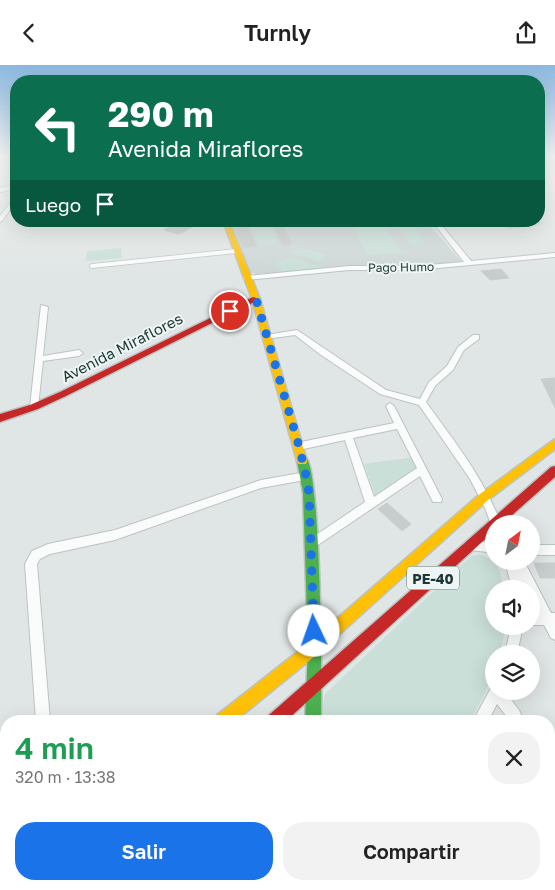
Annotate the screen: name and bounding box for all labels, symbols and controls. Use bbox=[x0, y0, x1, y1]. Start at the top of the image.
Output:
icon: back bbox=[15, 19, 43, 47]
text: Turnly bbox=[244, 19, 311, 46]
icon: share bbox=[512, 19, 540, 47]
text: 290 m bbox=[108, 93, 214, 135]
icon: left bbox=[25, 95, 90, 160]
text: Avenida Miraflores bbox=[108, 135, 303, 162]
icon: arrive bbox=[91, 190, 119, 218]
text: Luego bbox=[25, 193, 81, 216]
street label: Pago Humo bbox=[368, 259, 434, 275]
pin bbox=[209, 290, 251, 332]
icon: arrive bbox=[216, 297, 244, 325]
street label: Avenida Miraflores bbox=[59, 309, 185, 385]
north arrow bbox=[485, 515, 540, 570]
map controls bbox=[485, 515, 540, 700]
road number: PE-40 bbox=[407, 567, 459, 589]
button: sound bbox=[485, 580, 540, 635]
position arrow bbox=[287, 604, 339, 656]
button: layers bbox=[485, 645, 540, 700]
text: 4 min bbox=[15, 730, 94, 766]
button: close bbox=[488, 732, 540, 784]
text: 320 m · 13:38 bbox=[15, 767, 116, 787]
button: Salir bbox=[15, 822, 273, 880]
button: Compartir bbox=[283, 822, 540, 880]

